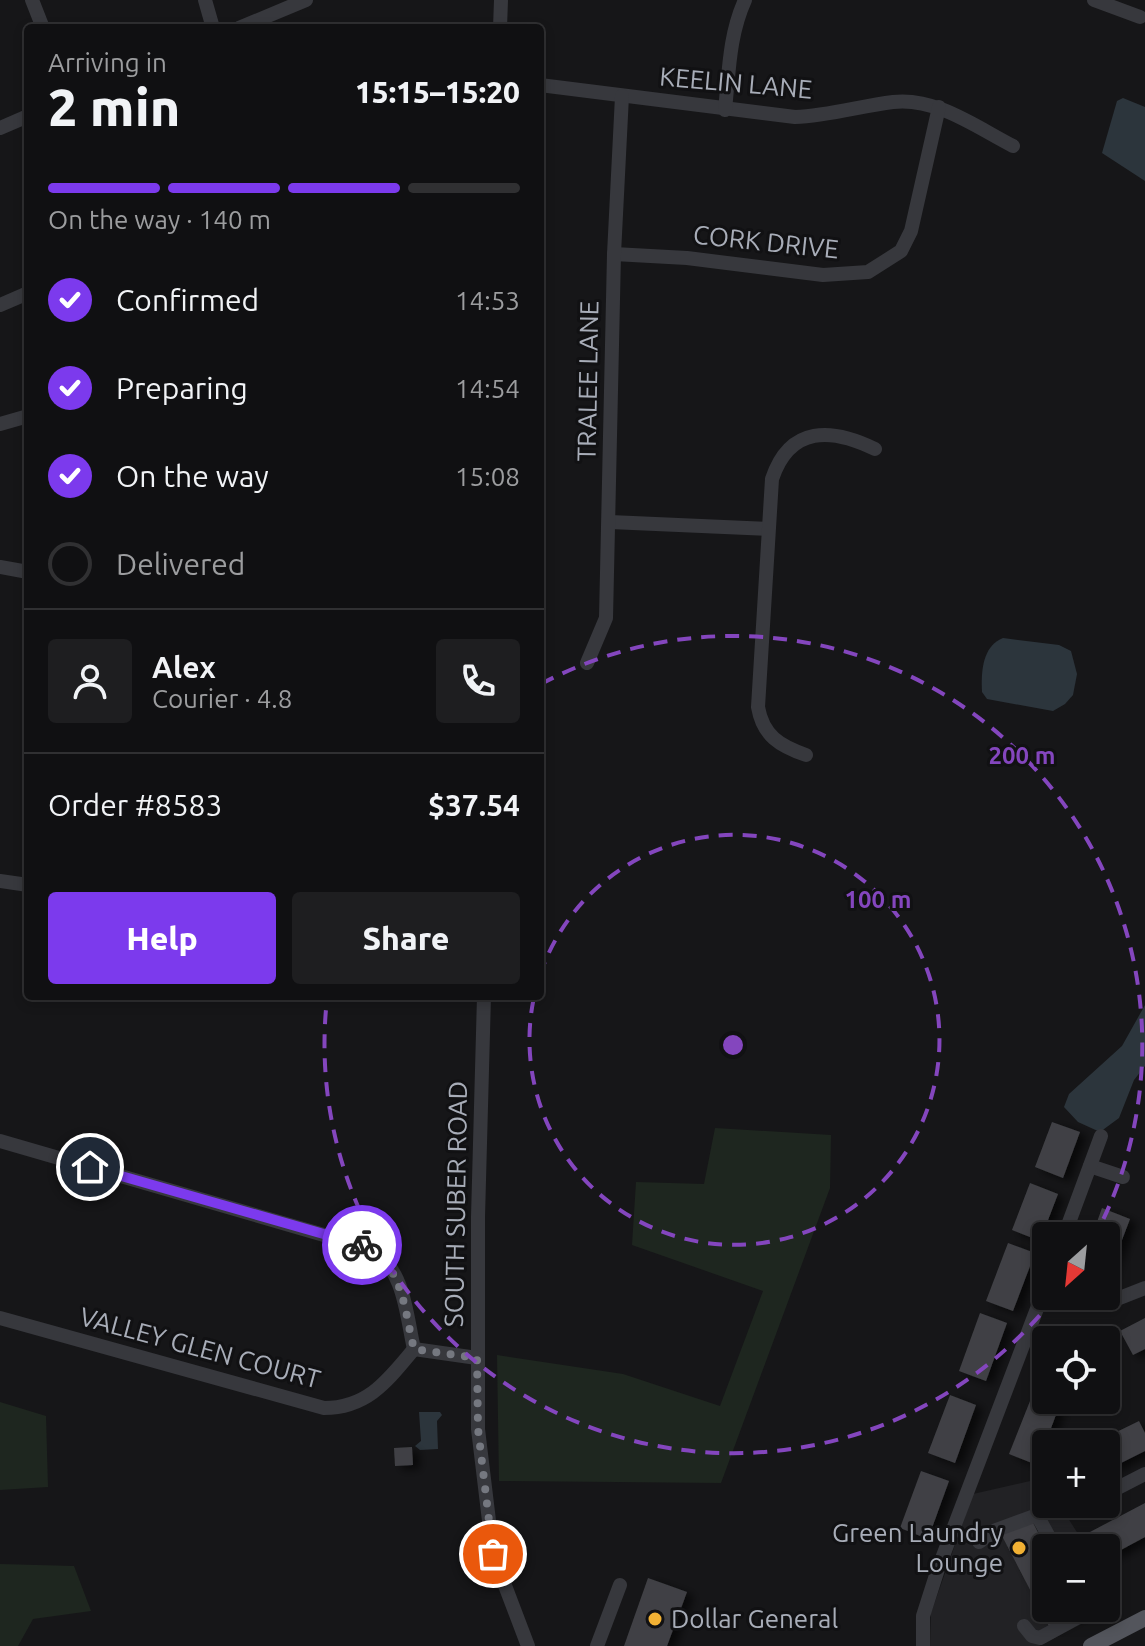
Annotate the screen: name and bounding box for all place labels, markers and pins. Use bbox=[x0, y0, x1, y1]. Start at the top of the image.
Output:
centre of rings bbox=[719, 1031, 747, 1059]
pin bbox=[56, 1133, 124, 1201]
place label: Green Laundry Lounge bbox=[832, 1518, 1003, 1577]
pin bbox=[459, 1520, 527, 1588]
marker: Green Laundry Lounge bbox=[1010, 1539, 1028, 1557]
place label: Dollar General bbox=[671, 1604, 838, 1633]
marker: Dollar General bbox=[646, 1610, 664, 1628]

